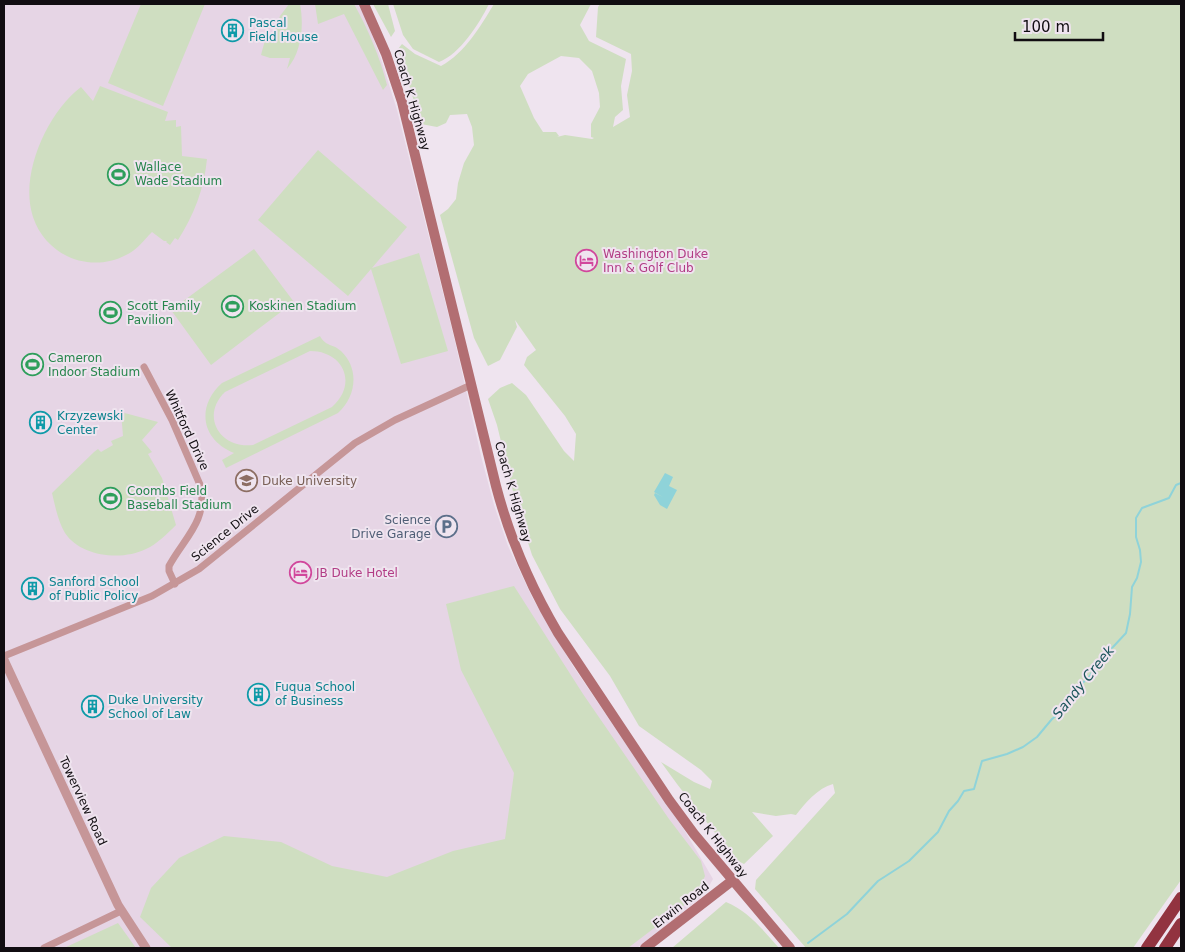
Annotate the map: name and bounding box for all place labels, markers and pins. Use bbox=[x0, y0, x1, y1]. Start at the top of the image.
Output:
place label: Pascal Field House bbox=[249, 16, 318, 44]
building icon: Pascal Field House bbox=[221, 18, 245, 42]
place label: Wallace Wade Stadium bbox=[135, 160, 222, 188]
sports icon: Wallace Wade Stadium bbox=[107, 162, 131, 186]
place label: Washington Duke Inn & Golf Club bbox=[603, 247, 708, 275]
hotel icon: Washington Duke Inn & Golf Club bbox=[575, 249, 599, 273]
sports icon: Koskinen Stadium bbox=[221, 294, 245, 318]
place label: Scott Family Pavilion bbox=[127, 299, 200, 327]
place label: Koskinen Stadium bbox=[249, 299, 356, 313]
sports icon: Scott Family Pavilion bbox=[99, 301, 123, 325]
place label: Cameron Indoor Stadium bbox=[48, 351, 140, 379]
sports icon: Cameron Indoor Stadium bbox=[20, 353, 44, 377]
place label: Krzyzewski Center bbox=[57, 409, 123, 437]
building icon: Krzyzewski Center bbox=[29, 411, 53, 435]
school or university icon: Duke University bbox=[234, 469, 258, 493]
place label: Duke University bbox=[262, 474, 357, 488]
place label: Coombs Field Baseball Stadium bbox=[127, 484, 232, 512]
sports icon: Coombs Field Baseball Stadium bbox=[99, 486, 123, 510]
place label: Science Drive Garage bbox=[351, 513, 431, 541]
parking icon: Science Drive Garage bbox=[435, 515, 459, 539]
hotel icon: JB Duke Hotel bbox=[288, 561, 312, 585]
place label: JB Duke Hotel bbox=[315, 566, 398, 580]
place label: Sanford School of Public Policy bbox=[49, 575, 139, 603]
building icon: Sanford School of Public Policy bbox=[21, 577, 45, 601]
place label: Fuqua School of Business bbox=[275, 680, 355, 708]
building icon: Fuqua School of Business bbox=[247, 682, 271, 706]
place label: Duke University School of Law bbox=[108, 693, 203, 721]
building icon: Duke University School of Law bbox=[80, 695, 104, 719]

